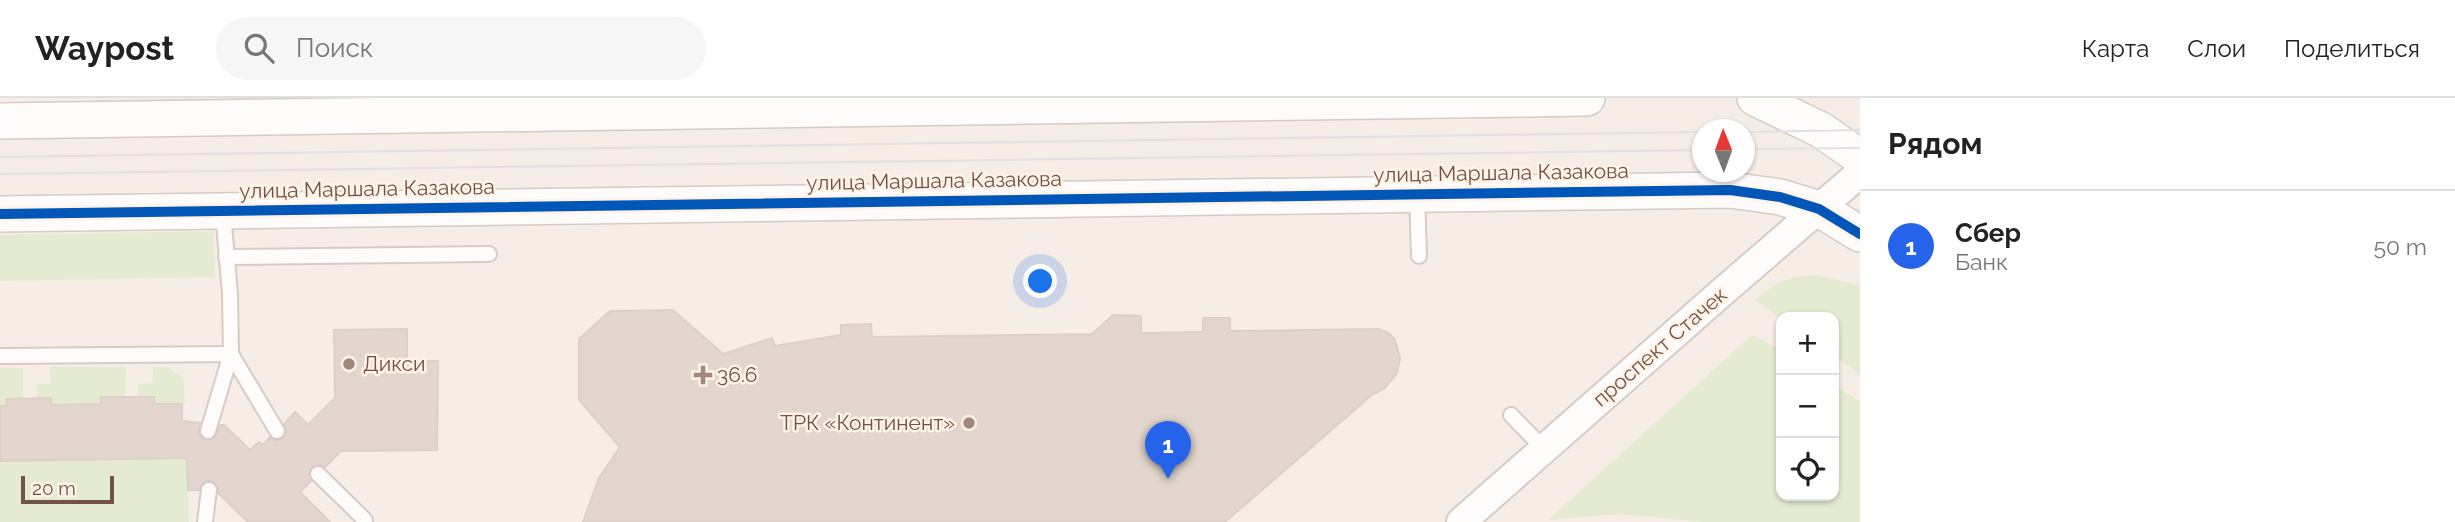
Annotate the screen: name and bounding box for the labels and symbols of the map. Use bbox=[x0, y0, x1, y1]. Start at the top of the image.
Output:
north arrow bbox=[1692, 119, 1755, 182]
street label: улица Маршала Казакова bbox=[1373, 158, 1629, 187]
street label: улица Маршала Казакова bbox=[806, 166, 1062, 195]
street label: улица Маршала Казакова bbox=[239, 174, 495, 203]
your location bbox=[1023, 264, 1057, 298]
street label: проспект Стачек bbox=[1588, 282, 1732, 412]
place label: Дикси bbox=[363, 351, 426, 376]
marker: Дикси bbox=[341, 356, 357, 372]
place label: 36.6 bbox=[717, 362, 758, 387]
marker: 36.6 bbox=[695, 367, 711, 383]
place label: ТРК «Континент» bbox=[780, 410, 955, 435]
marker: ТРК «Континент» bbox=[961, 415, 977, 431]
pin: 1 bbox=[1145, 421, 1191, 479]
scale bar bbox=[21, 473, 114, 505]

